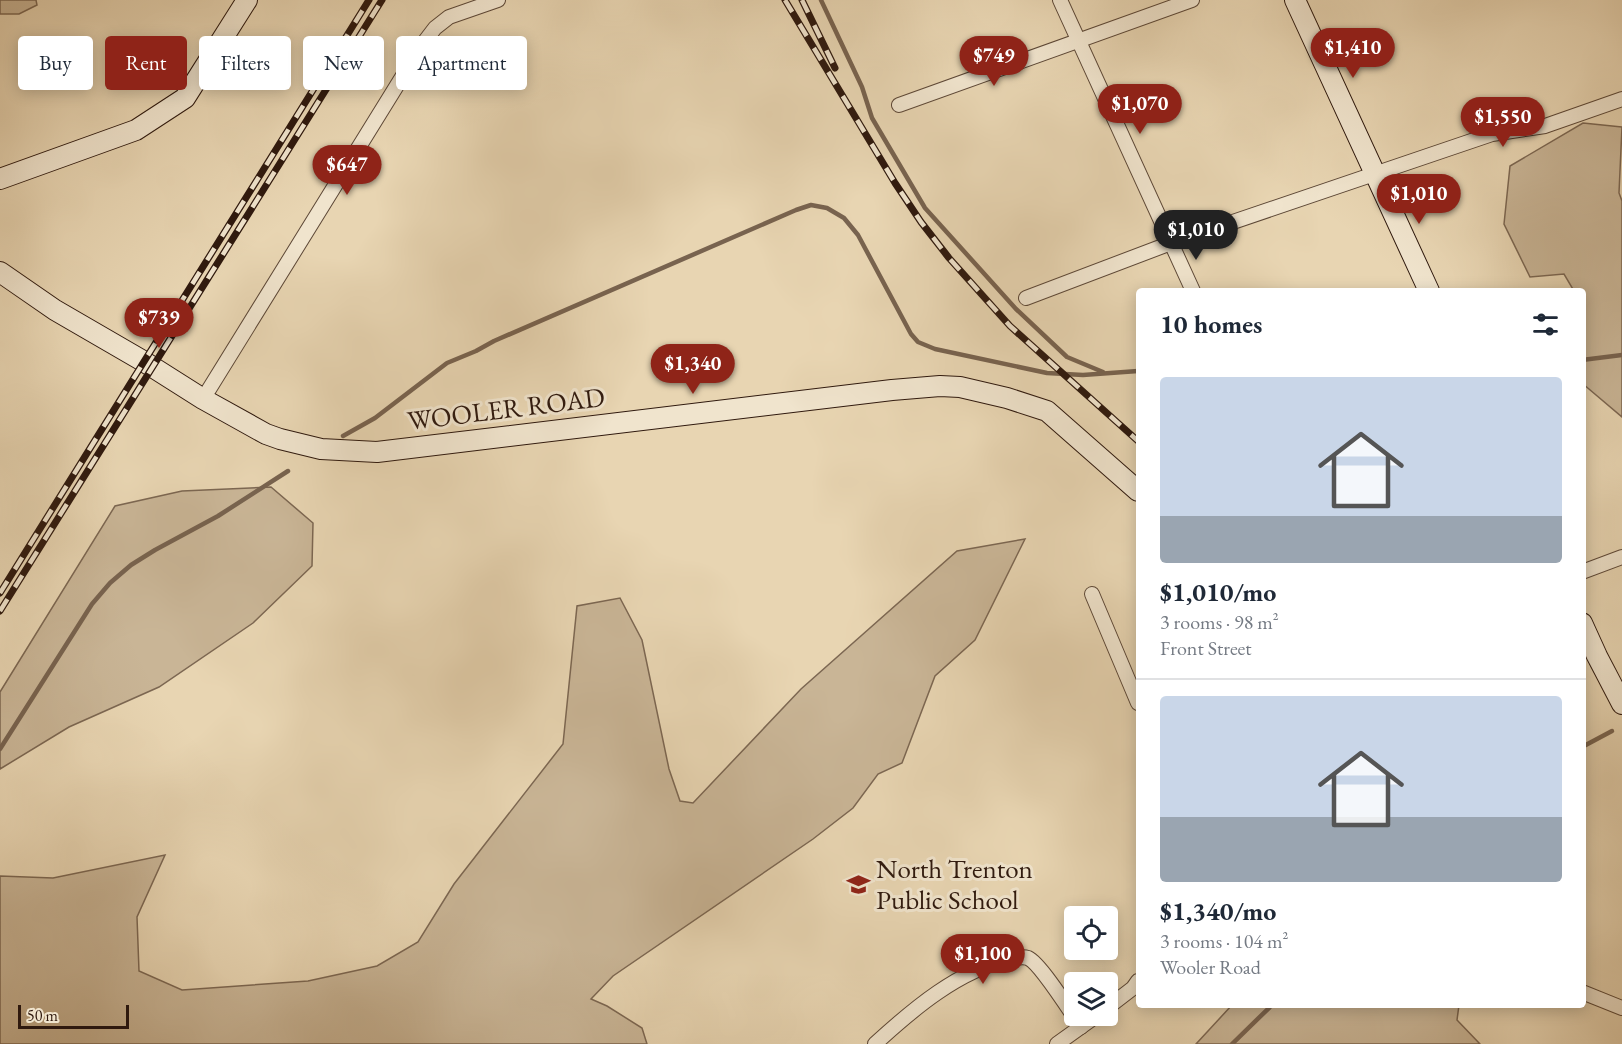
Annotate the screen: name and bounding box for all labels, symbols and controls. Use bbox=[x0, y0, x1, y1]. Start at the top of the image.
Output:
pin: $1,410 bbox=[1304, 28, 1402, 79]
text: $1,410 bbox=[1325, 34, 1381, 60]
chip: Buy bbox=[18, 36, 93, 90]
chip: Rent bbox=[105, 36, 187, 90]
chip: Filters bbox=[199, 36, 291, 90]
chip: New bbox=[303, 36, 384, 90]
chip: Apartment bbox=[396, 36, 527, 90]
pin: $749 bbox=[958, 36, 1030, 87]
text: $749 bbox=[974, 42, 1014, 68]
pin: $1,070 bbox=[1091, 84, 1189, 135]
text: $1,070 bbox=[1112, 90, 1168, 116]
pin: $1,550 bbox=[1454, 97, 1552, 148]
text: $1,550 bbox=[1475, 103, 1531, 129]
pin: $647 bbox=[311, 145, 383, 196]
text: $647 bbox=[327, 151, 367, 177]
pin: $1,010 bbox=[1370, 174, 1468, 225]
text: $1,010 bbox=[1391, 180, 1447, 206]
pin: $1,010 bbox=[1147, 210, 1245, 261]
text: $1,010 bbox=[1168, 216, 1224, 242]
pin: $739 bbox=[123, 298, 195, 349]
text: $739 bbox=[139, 304, 179, 330]
text: 10 homes bbox=[1160, 307, 1262, 341]
icon: filters bbox=[1529, 308, 1562, 341]
pin: $1,340 bbox=[644, 344, 742, 395]
text: $1,340 bbox=[665, 350, 721, 376]
street label: WOOLER ROAD bbox=[405, 379, 607, 438]
icon: home bbox=[1307, 416, 1415, 524]
text: $1,010/mo bbox=[1160, 575, 1276, 609]
text: 3 rooms · 98 m² bbox=[1160, 609, 1279, 635]
text: Front Street bbox=[1160, 635, 1252, 661]
icon: home bbox=[1307, 735, 1415, 843]
place label: North Trenton Public School bbox=[876, 851, 1033, 917]
school or university icon: North Trenton Public School bbox=[845, 872, 871, 898]
text: $1,340/mo bbox=[1160, 894, 1276, 928]
map controls bbox=[1064, 906, 1118, 1026]
button: locate bbox=[1064, 906, 1118, 960]
text: 3 rooms · 104 m² bbox=[1160, 928, 1288, 954]
pin: $1,100 bbox=[934, 934, 1032, 985]
text: $1,100 bbox=[955, 940, 1011, 966]
text: Wooler Road bbox=[1160, 954, 1261, 980]
button: layers bbox=[1064, 972, 1118, 1026]
scale bar bbox=[18, 1002, 129, 1030]
text: 50 m bbox=[27, 1005, 58, 1026]

